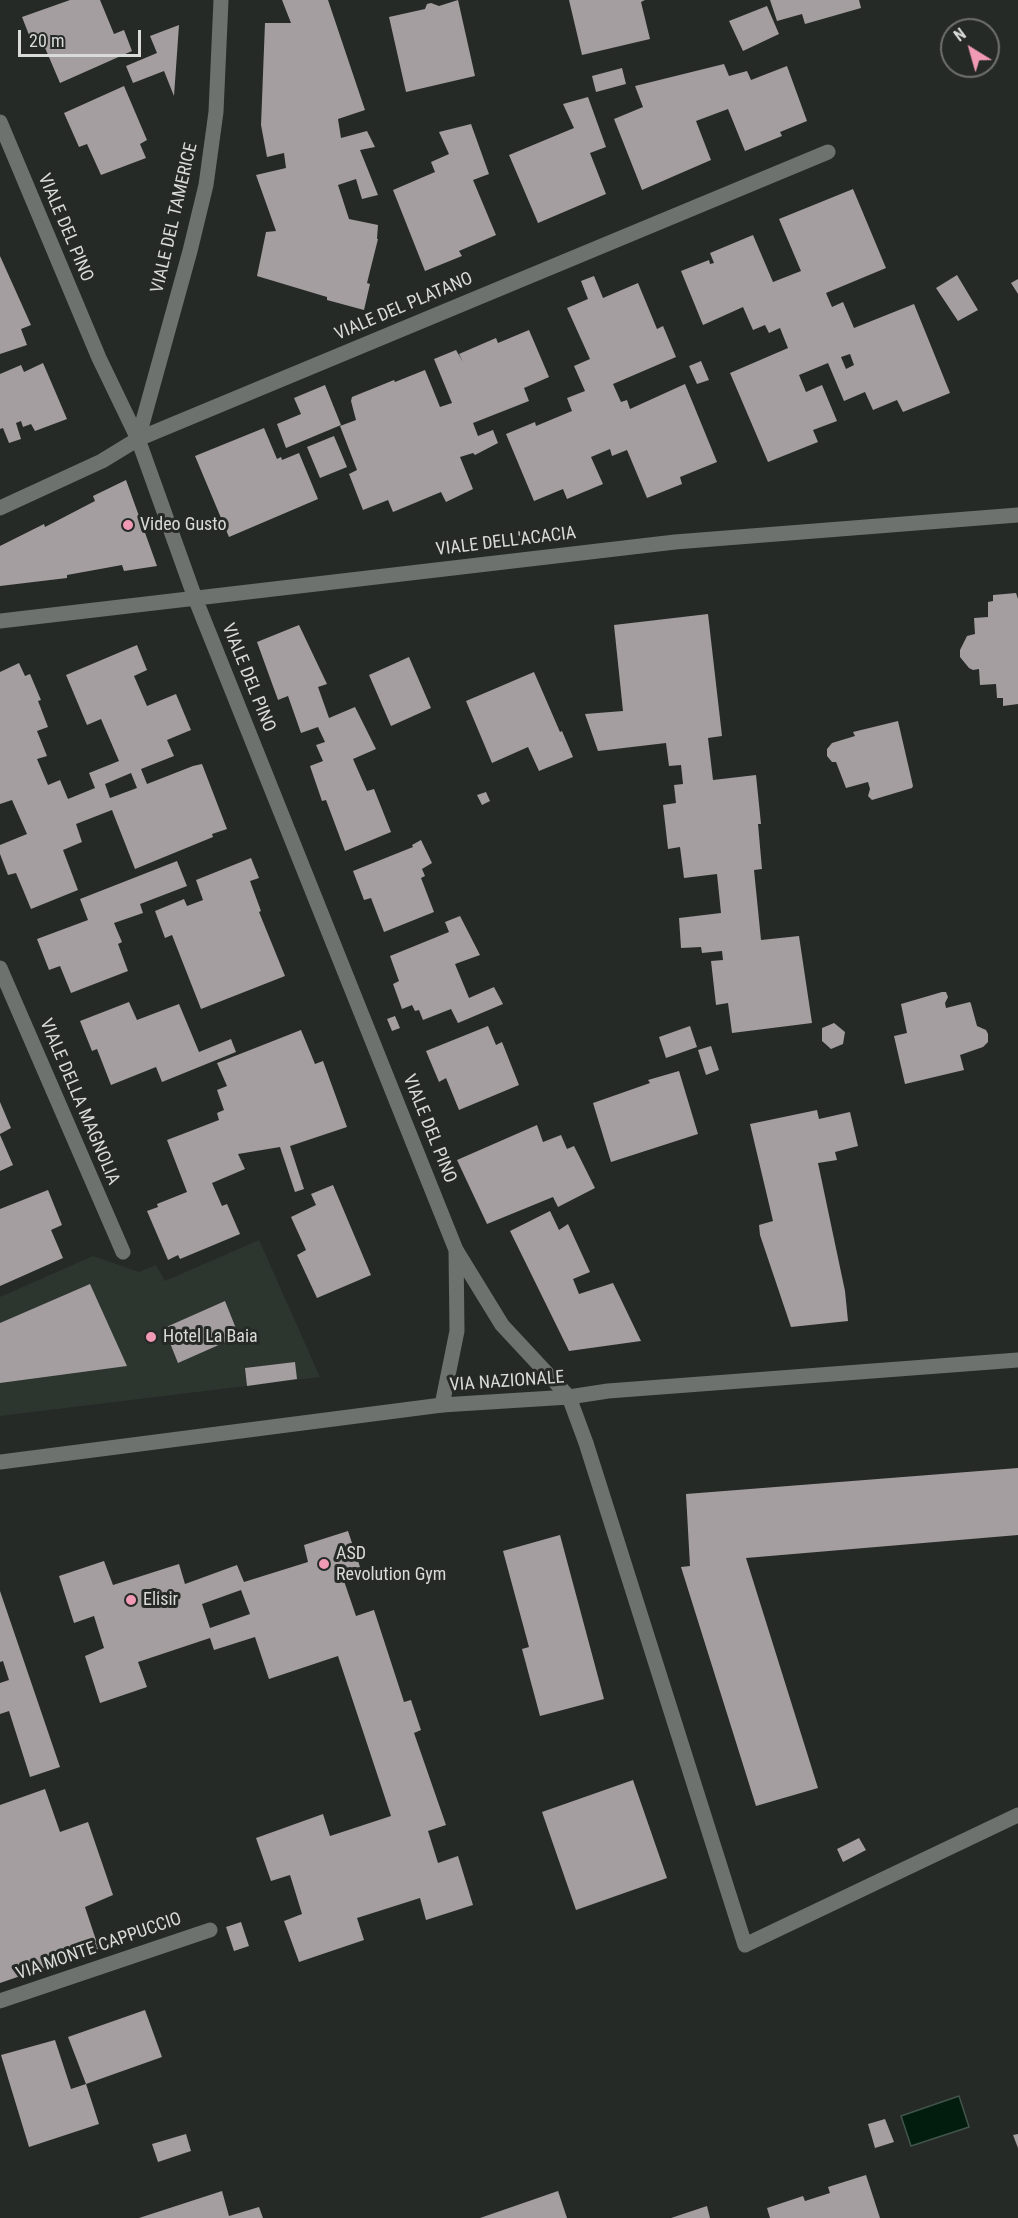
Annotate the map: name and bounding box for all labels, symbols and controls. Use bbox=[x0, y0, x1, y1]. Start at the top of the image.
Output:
scale bar bbox=[21, 18, 144, 56]
north arrow bbox=[940, 18, 1000, 78]
text: N bbox=[950, 24, 970, 45]
text: 20 m bbox=[29, 30, 64, 51]
street label: VIALE DEL TAMERICE bbox=[147, 141, 203, 295]
street label: VIALE DEL PINO bbox=[33, 171, 97, 285]
street label: VIALE DEL PLATANO bbox=[332, 268, 476, 346]
place label: Video Gusto bbox=[140, 514, 226, 536]
marker: Video Gusto bbox=[121, 518, 135, 532]
street label: VIALE DELL'ACACIA bbox=[435, 523, 577, 561]
street label: VIALE DEL PINO bbox=[216, 621, 280, 735]
street label: VIALE DELLA MAGNOLIA bbox=[34, 1016, 124, 1188]
street label: VIALE DEL PINO bbox=[397, 1072, 461, 1186]
place label: Hotel La Baia bbox=[163, 1326, 258, 1348]
marker: Hotel La Baia bbox=[144, 1330, 158, 1344]
street label: VIA NAZIONALE bbox=[449, 1367, 565, 1397]
place label: ASD Revolution Gym bbox=[336, 1543, 446, 1586]
marker: ASD Revolution Gym bbox=[317, 1557, 331, 1571]
place label: Elisir bbox=[143, 1589, 178, 1611]
marker: Elisir bbox=[124, 1593, 138, 1607]
street label: VIA MONTE CAPPUCCIO bbox=[14, 1909, 184, 1985]

